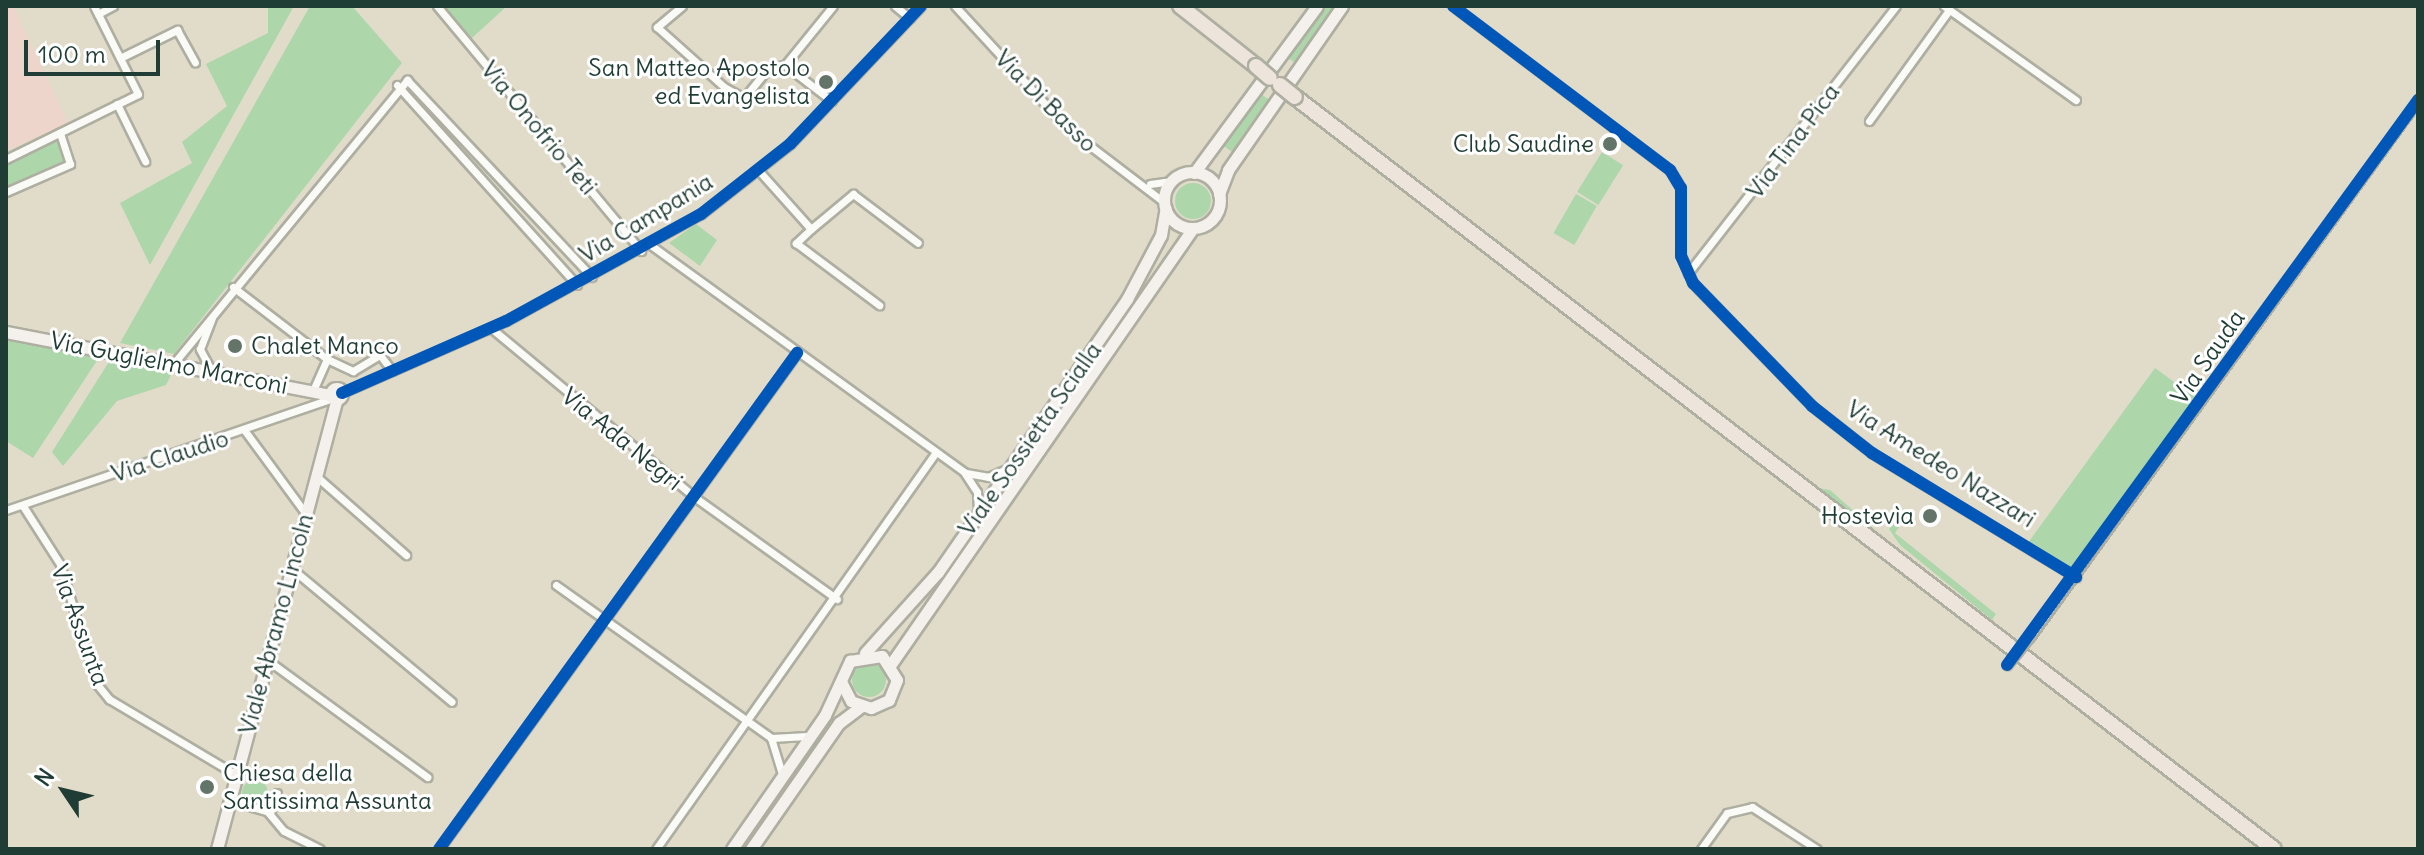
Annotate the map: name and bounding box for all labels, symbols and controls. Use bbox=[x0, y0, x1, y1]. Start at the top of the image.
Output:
scale bar bbox=[28, 24, 164, 74]
text: 100 m bbox=[38, 39, 106, 69]
street label: Via Di Basso bbox=[989, 44, 1103, 158]
place label: San Matteo Apostolo ed Evangelista bbox=[588, 54, 810, 110]
street label: Via Onofrio Teti bbox=[475, 56, 603, 200]
marker: San Matteo Apostolo ed Evangelista bbox=[817, 73, 835, 91]
street label: Via Tina Pica bbox=[1740, 78, 1846, 204]
place label: Club Saudine bbox=[1453, 130, 1594, 158]
marker: Club Saudine bbox=[1601, 135, 1619, 153]
street label: Via Campania bbox=[574, 167, 718, 269]
street label: Via Sauda bbox=[2165, 304, 2251, 410]
street label: Via Guglielmo Marconi bbox=[48, 326, 290, 400]
place label: Chalet Manco bbox=[251, 332, 399, 360]
marker: Chalet Manco bbox=[226, 337, 244, 355]
street label: Viale Sossietta Scialla bbox=[952, 337, 1108, 541]
street label: Via Ada Negri bbox=[556, 382, 688, 496]
street label: Via Amedeo Nazzari bbox=[1841, 394, 2041, 534]
street label: Via Claudio bbox=[108, 424, 232, 488]
place label: Hostevìa bbox=[1821, 502, 1914, 530]
marker: Hostevìa bbox=[1921, 507, 1939, 525]
street label: Viale Abramo Lincoln bbox=[233, 510, 319, 738]
street label: Via Assunta bbox=[45, 561, 115, 689]
north arrow bbox=[24, 751, 104, 831]
place label: Chiesa della Santissima Assunta bbox=[223, 759, 432, 815]
text: N bbox=[29, 763, 60, 791]
marker: Chiesa della Santissima Assunta bbox=[198, 778, 216, 796]

